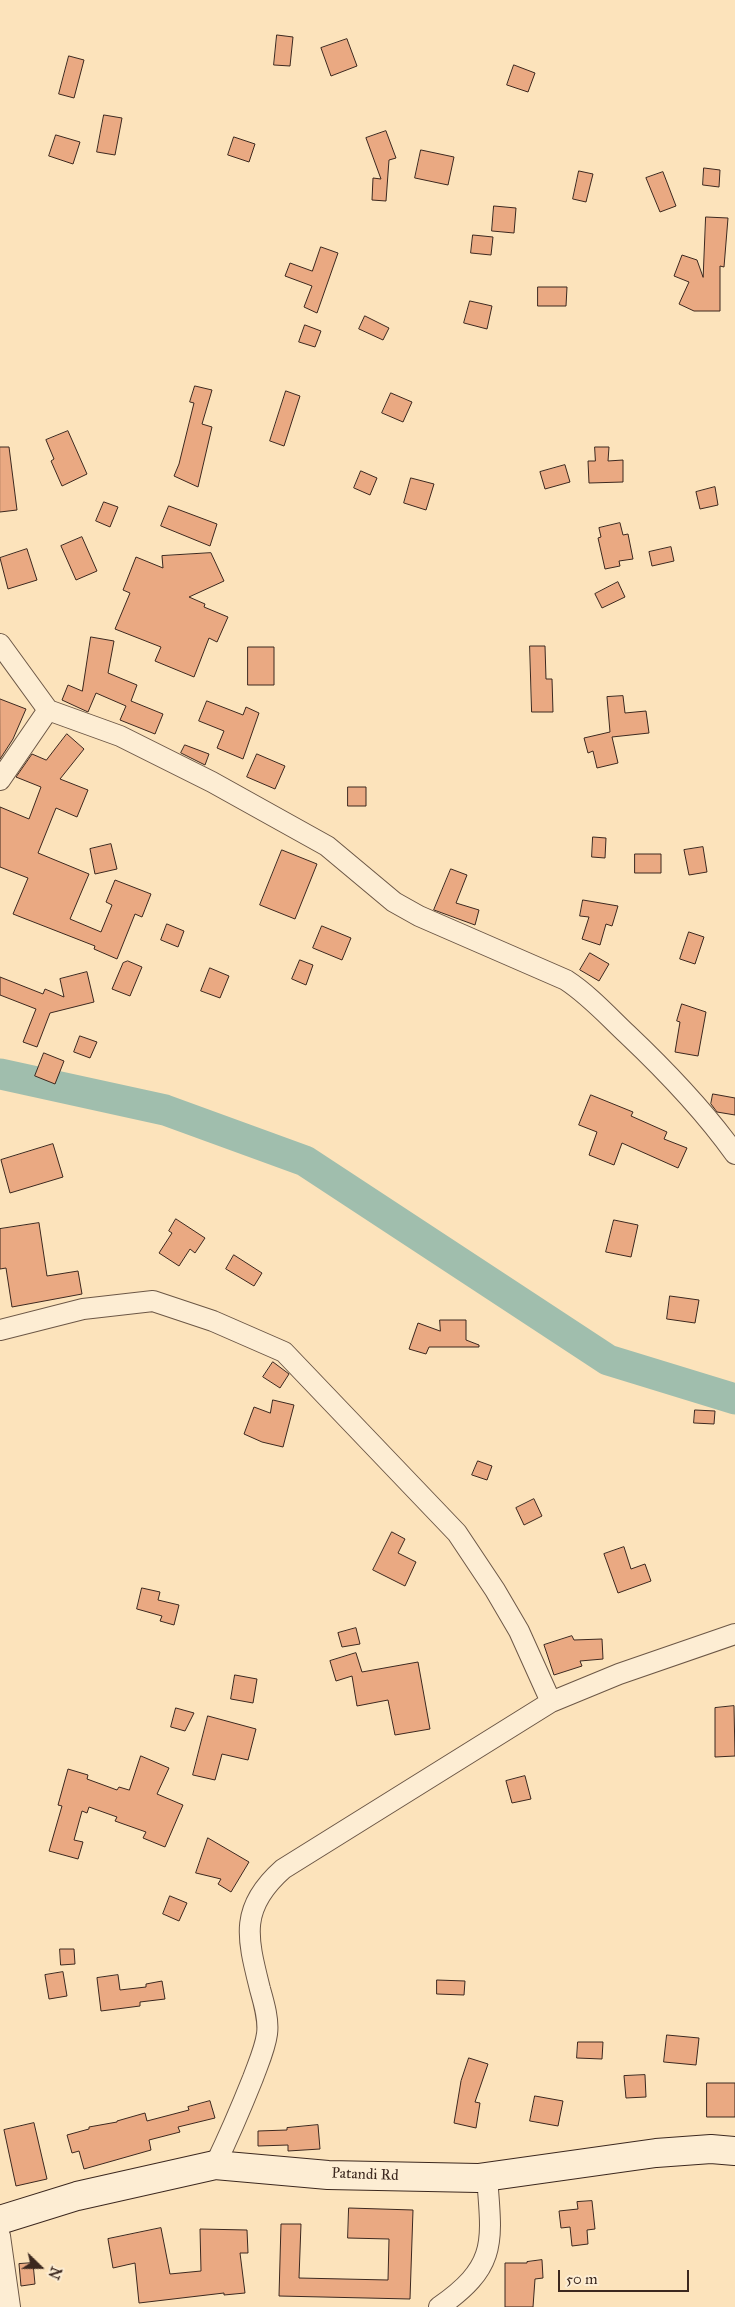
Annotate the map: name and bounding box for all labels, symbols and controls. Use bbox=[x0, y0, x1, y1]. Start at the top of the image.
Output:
street label: Patandi Rd bbox=[331, 2165, 399, 2185]
north arrow bbox=[15, 2242, 65, 2292]
scale bar bbox=[560, 2260, 691, 2292]
text: N bbox=[44, 2264, 64, 2281]
text: 50 m bbox=[566, 2270, 598, 2288]

